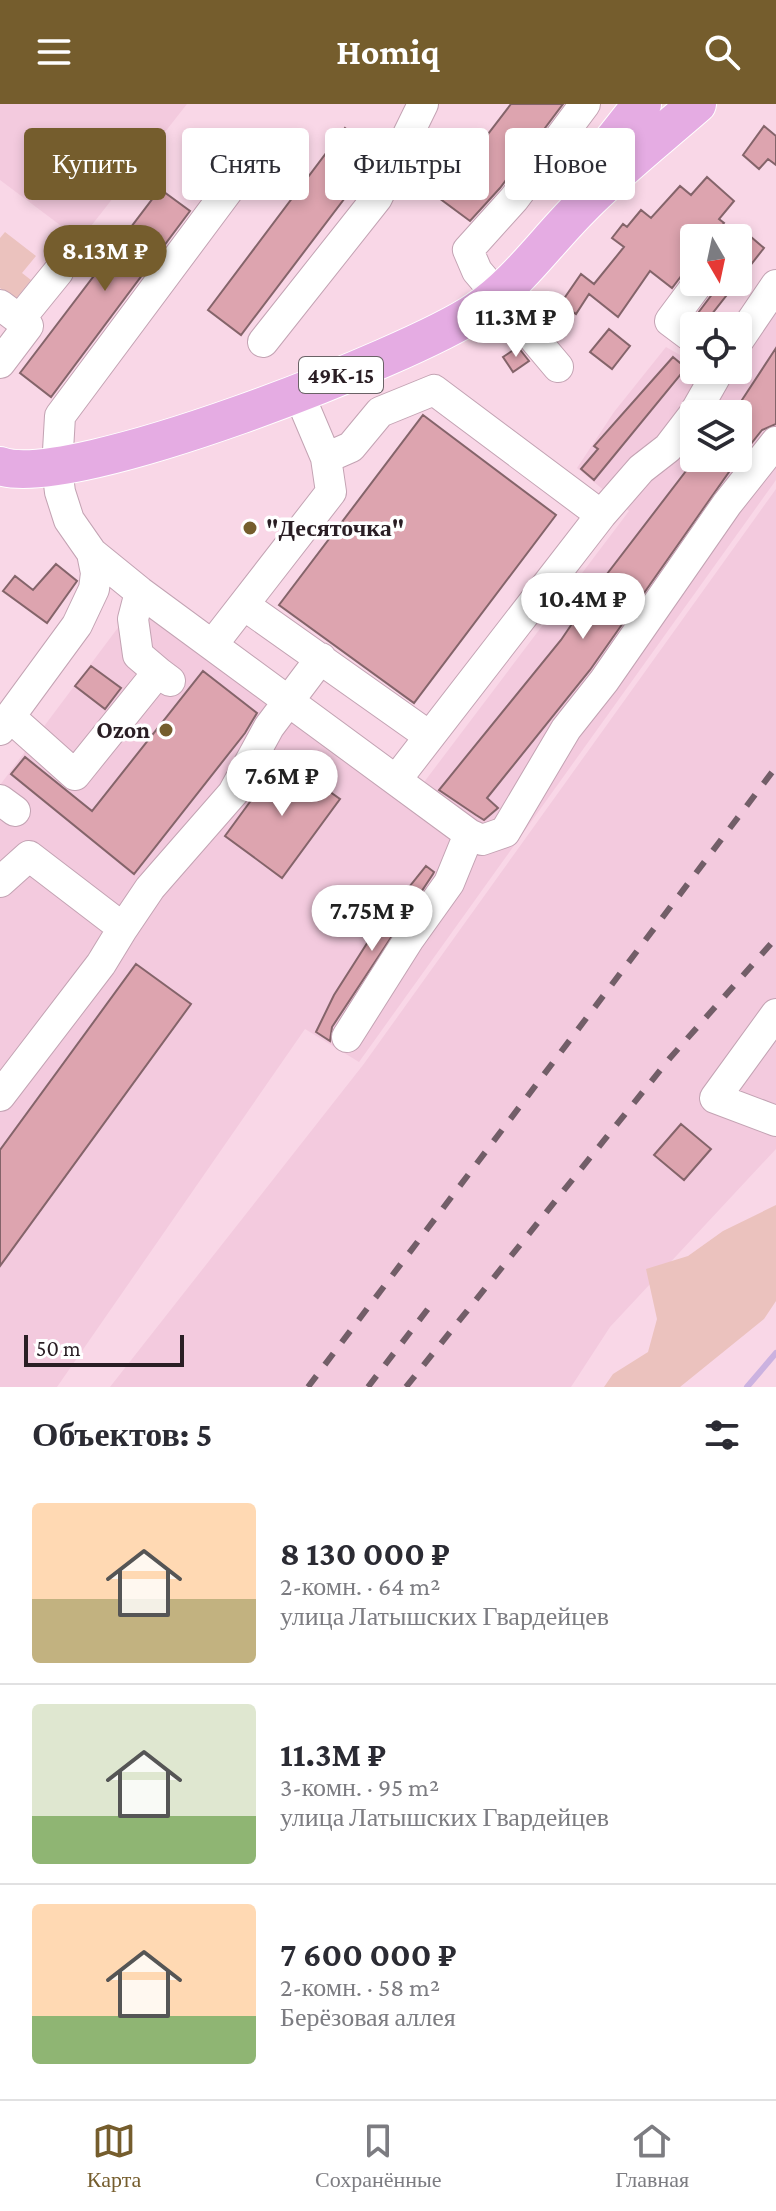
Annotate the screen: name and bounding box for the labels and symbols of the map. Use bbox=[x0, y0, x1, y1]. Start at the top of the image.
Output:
north arrow bbox=[680, 224, 752, 296]
pin: 8.13M ₽ bbox=[31, 225, 179, 293]
pin: 11.3M ₽ bbox=[442, 291, 590, 359]
road number: 49К-15 bbox=[299, 357, 383, 393]
place label: "Десяточка" bbox=[266, 514, 404, 541]
marker: "Десяточка" bbox=[241, 519, 259, 537]
pin: 10.4M ₽ bbox=[509, 573, 657, 641]
place label: Ozon bbox=[96, 716, 150, 743]
marker: Ozon bbox=[157, 721, 175, 739]
pin: 7.6M ₽ bbox=[217, 750, 347, 818]
pin: 7.75M ₽ bbox=[298, 885, 446, 953]
scale bar bbox=[24, 1331, 184, 1367]

